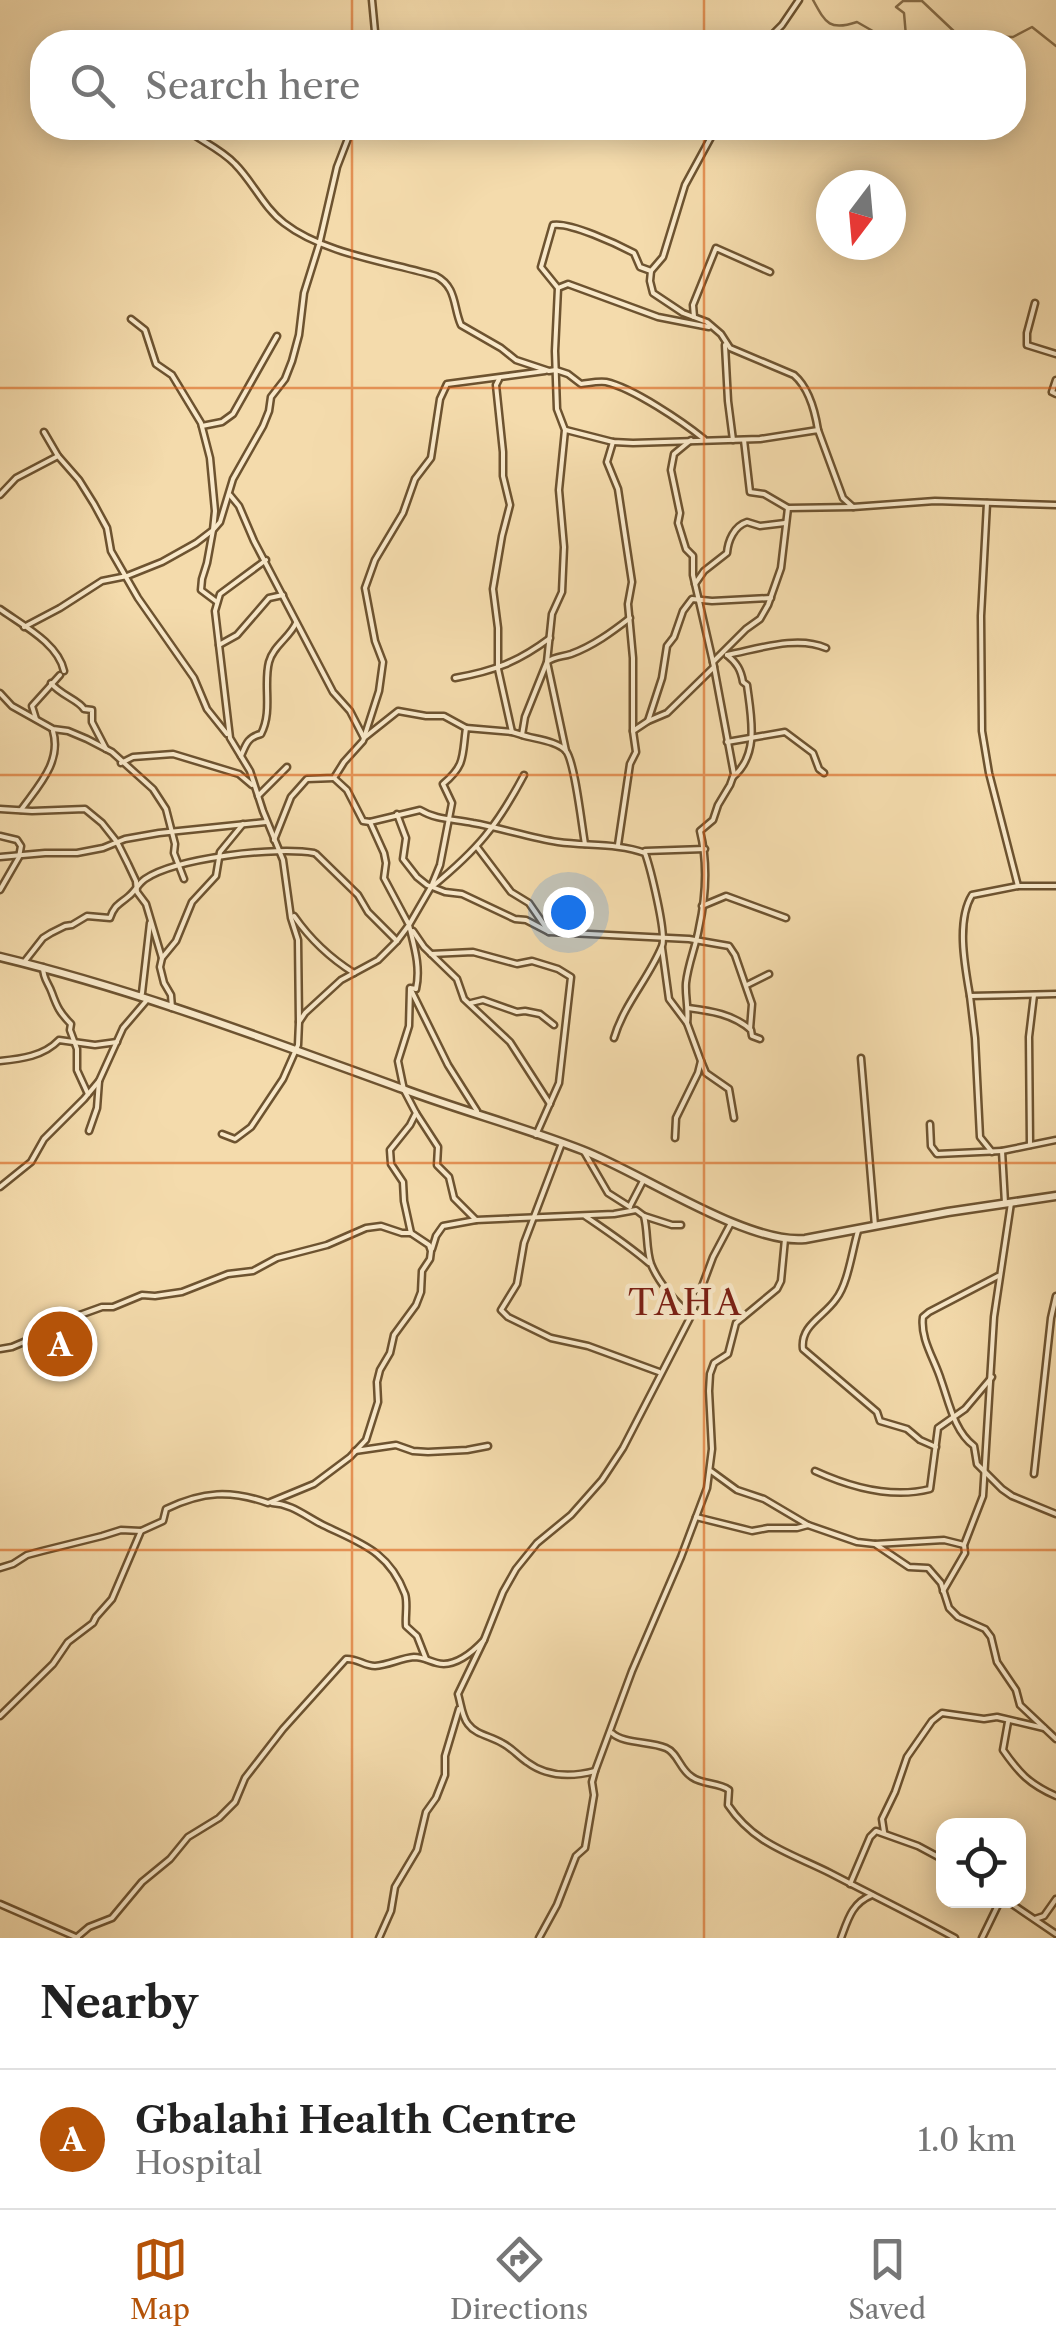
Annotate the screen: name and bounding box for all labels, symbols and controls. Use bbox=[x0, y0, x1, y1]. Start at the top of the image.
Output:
search box bbox=[30, 30, 1026, 140]
icon: search bbox=[65, 58, 120, 113]
text: Search here bbox=[145, 62, 360, 109]
north arrow bbox=[816, 170, 906, 260]
your location bbox=[543, 887, 594, 938]
district label: TAHA bbox=[628, 1281, 744, 1324]
pin: A bbox=[28, 1306, 92, 1382]
map controls bbox=[936, 1818, 1026, 1908]
button: locate bbox=[936, 1818, 1026, 1908]
text: Nearby bbox=[40, 1977, 198, 2029]
text: Gbalahi Health Centre bbox=[135, 2096, 577, 2143]
text: A bbox=[60, 2120, 85, 2159]
text: 1.0 km bbox=[918, 2120, 1016, 2159]
text: Hospital bbox=[135, 2143, 262, 2182]
tab: Map bbox=[130, 2232, 190, 2326]
tab: Directions bbox=[450, 2232, 588, 2326]
tab: Saved bbox=[848, 2232, 926, 2326]

